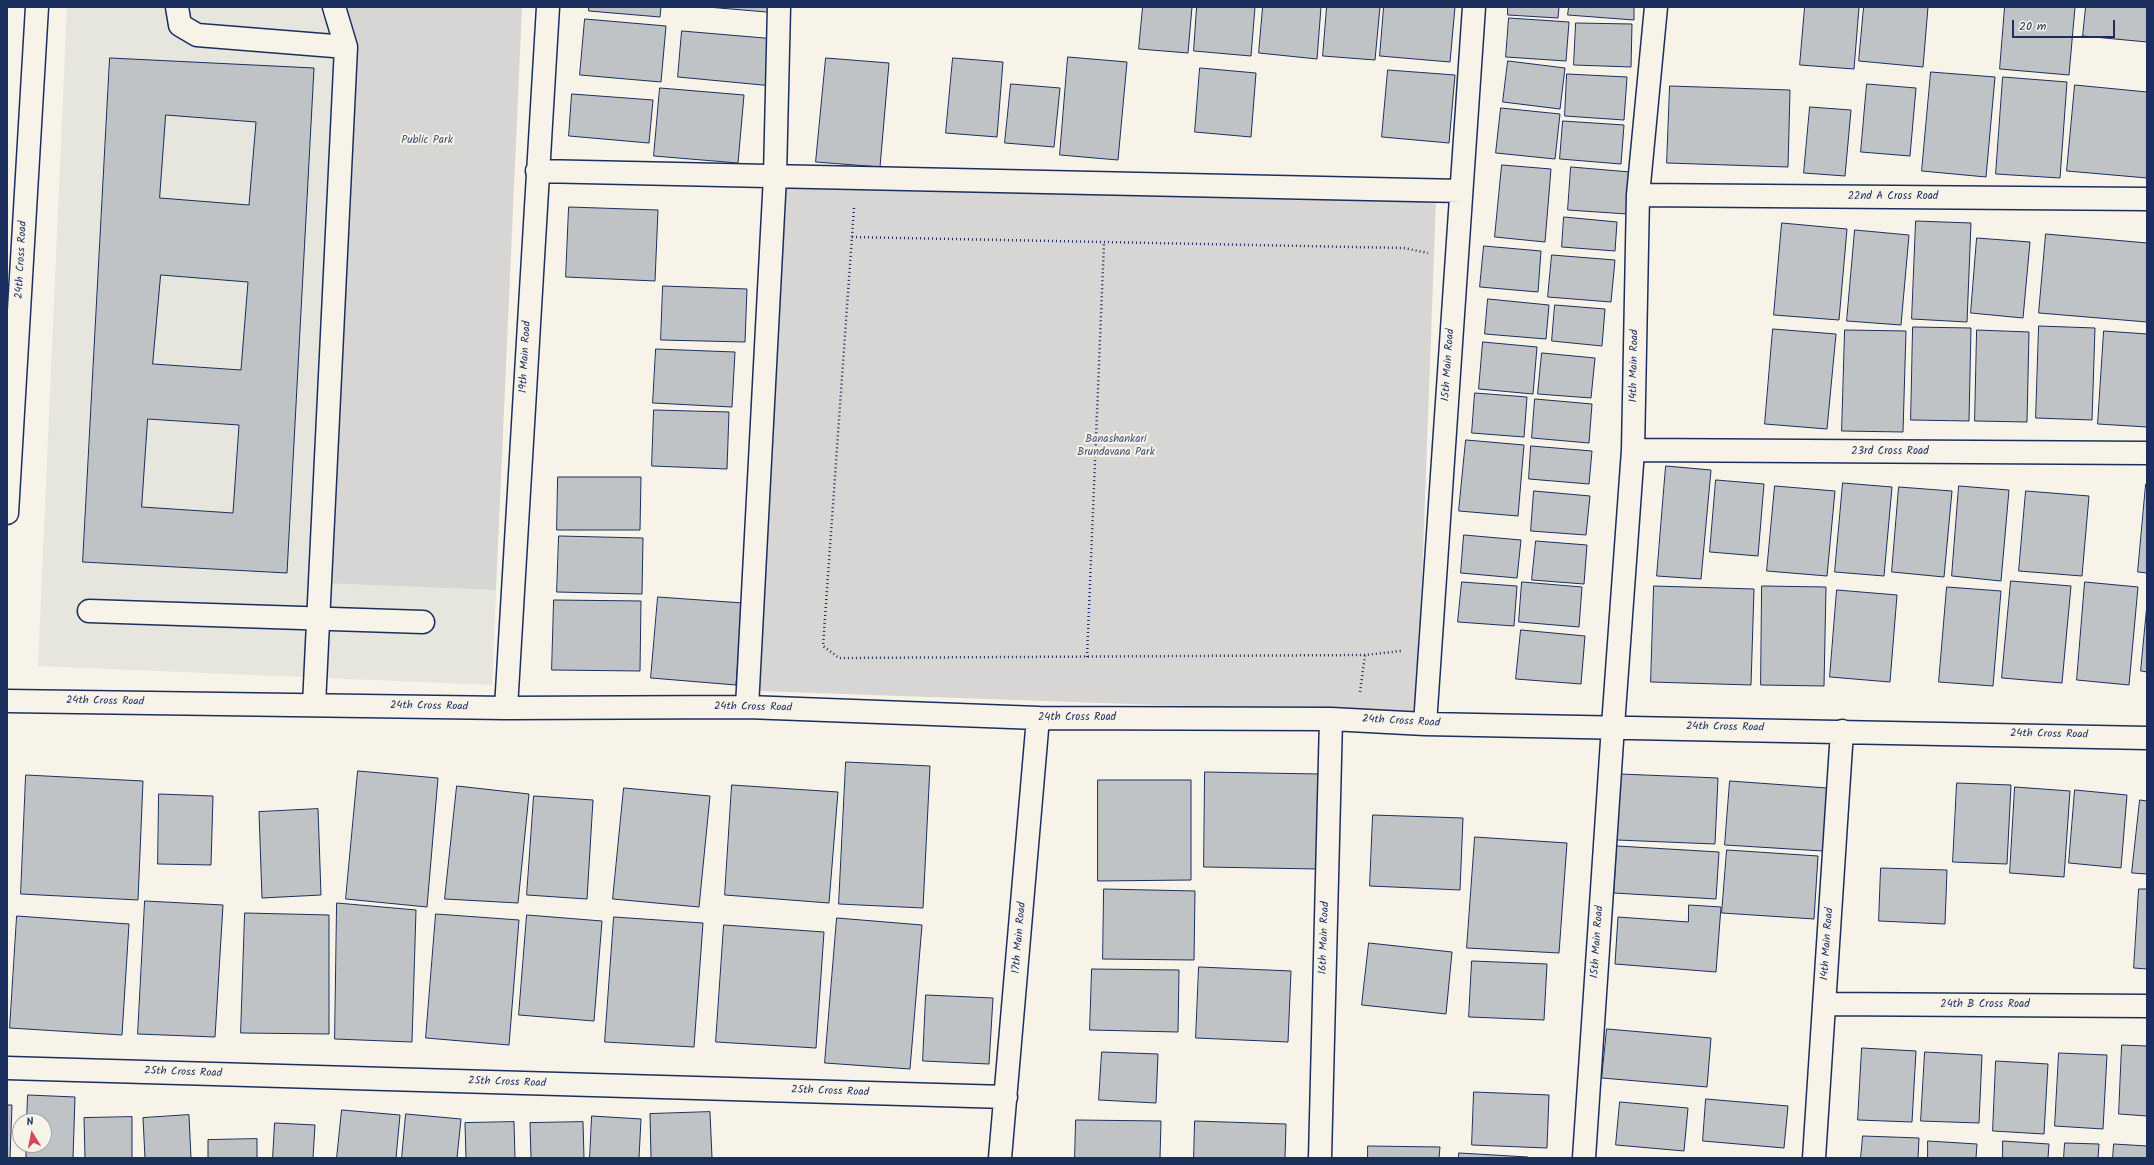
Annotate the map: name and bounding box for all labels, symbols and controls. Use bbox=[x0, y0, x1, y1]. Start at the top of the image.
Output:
scale bar bbox=[2014, 12, 2117, 38]
text: 20 m bbox=[2019, 17, 2046, 36]
park label: Public Park bbox=[401, 134, 453, 148]
street label: 22nd A Cross Road bbox=[1848, 190, 1938, 204]
street label: 24th Cross Road bbox=[13, 221, 31, 299]
street label: 19th Main Road bbox=[518, 321, 534, 393]
street label: 15th Main Road bbox=[1440, 328, 1458, 402]
street label: 14th Main Road bbox=[1628, 329, 1642, 403]
park label: Banashankari Brundavana Park bbox=[1077, 433, 1155, 459]
street label: 23rd Cross Road bbox=[1851, 445, 1929, 459]
street label: 24th Cross Road bbox=[66, 695, 144, 709]
street label: 24th Cross Road bbox=[390, 700, 468, 714]
street label: 24th Cross Road bbox=[714, 701, 792, 715]
street label: 24th Cross Road bbox=[1038, 711, 1116, 725]
street label: 24th Cross Road bbox=[1362, 713, 1440, 731]
street label: 24th Cross Road bbox=[1686, 721, 1764, 735]
street label: 24th Cross Road bbox=[2010, 728, 2088, 742]
street label: 16th Main Road bbox=[1317, 901, 1333, 975]
street label: 17th Main Road bbox=[1010, 902, 1030, 974]
street label: 15th Main Road bbox=[1589, 905, 1607, 979]
street label: 14th Main Road bbox=[1819, 907, 1837, 981]
street label: 24th B Cross Road bbox=[1940, 998, 2030, 1012]
street label: 25th Cross Road bbox=[144, 1065, 222, 1081]
street label: 25th Cross Road bbox=[468, 1075, 546, 1091]
street label: 25th Cross Road bbox=[791, 1084, 869, 1100]
north arrow bbox=[12, 1113, 52, 1153]
text: N bbox=[25, 1113, 35, 1132]

